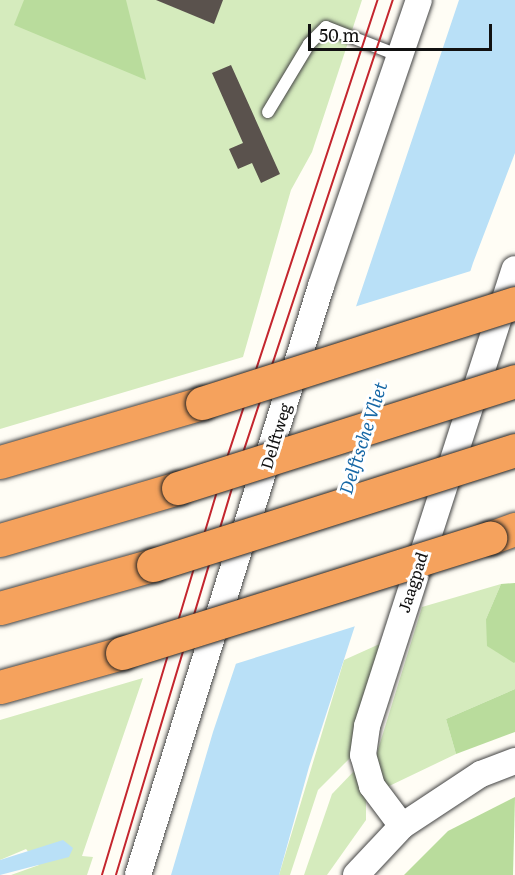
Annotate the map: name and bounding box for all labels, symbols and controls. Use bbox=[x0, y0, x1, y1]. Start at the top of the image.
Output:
scale bar bbox=[311, 12, 496, 50]
text: 50 m bbox=[319, 21, 360, 48]
water label: Delftsche Vliet bbox=[335, 379, 391, 497]
street label: Delftweg bbox=[256, 401, 294, 471]
street label: Jaagpad bbox=[393, 549, 431, 615]

